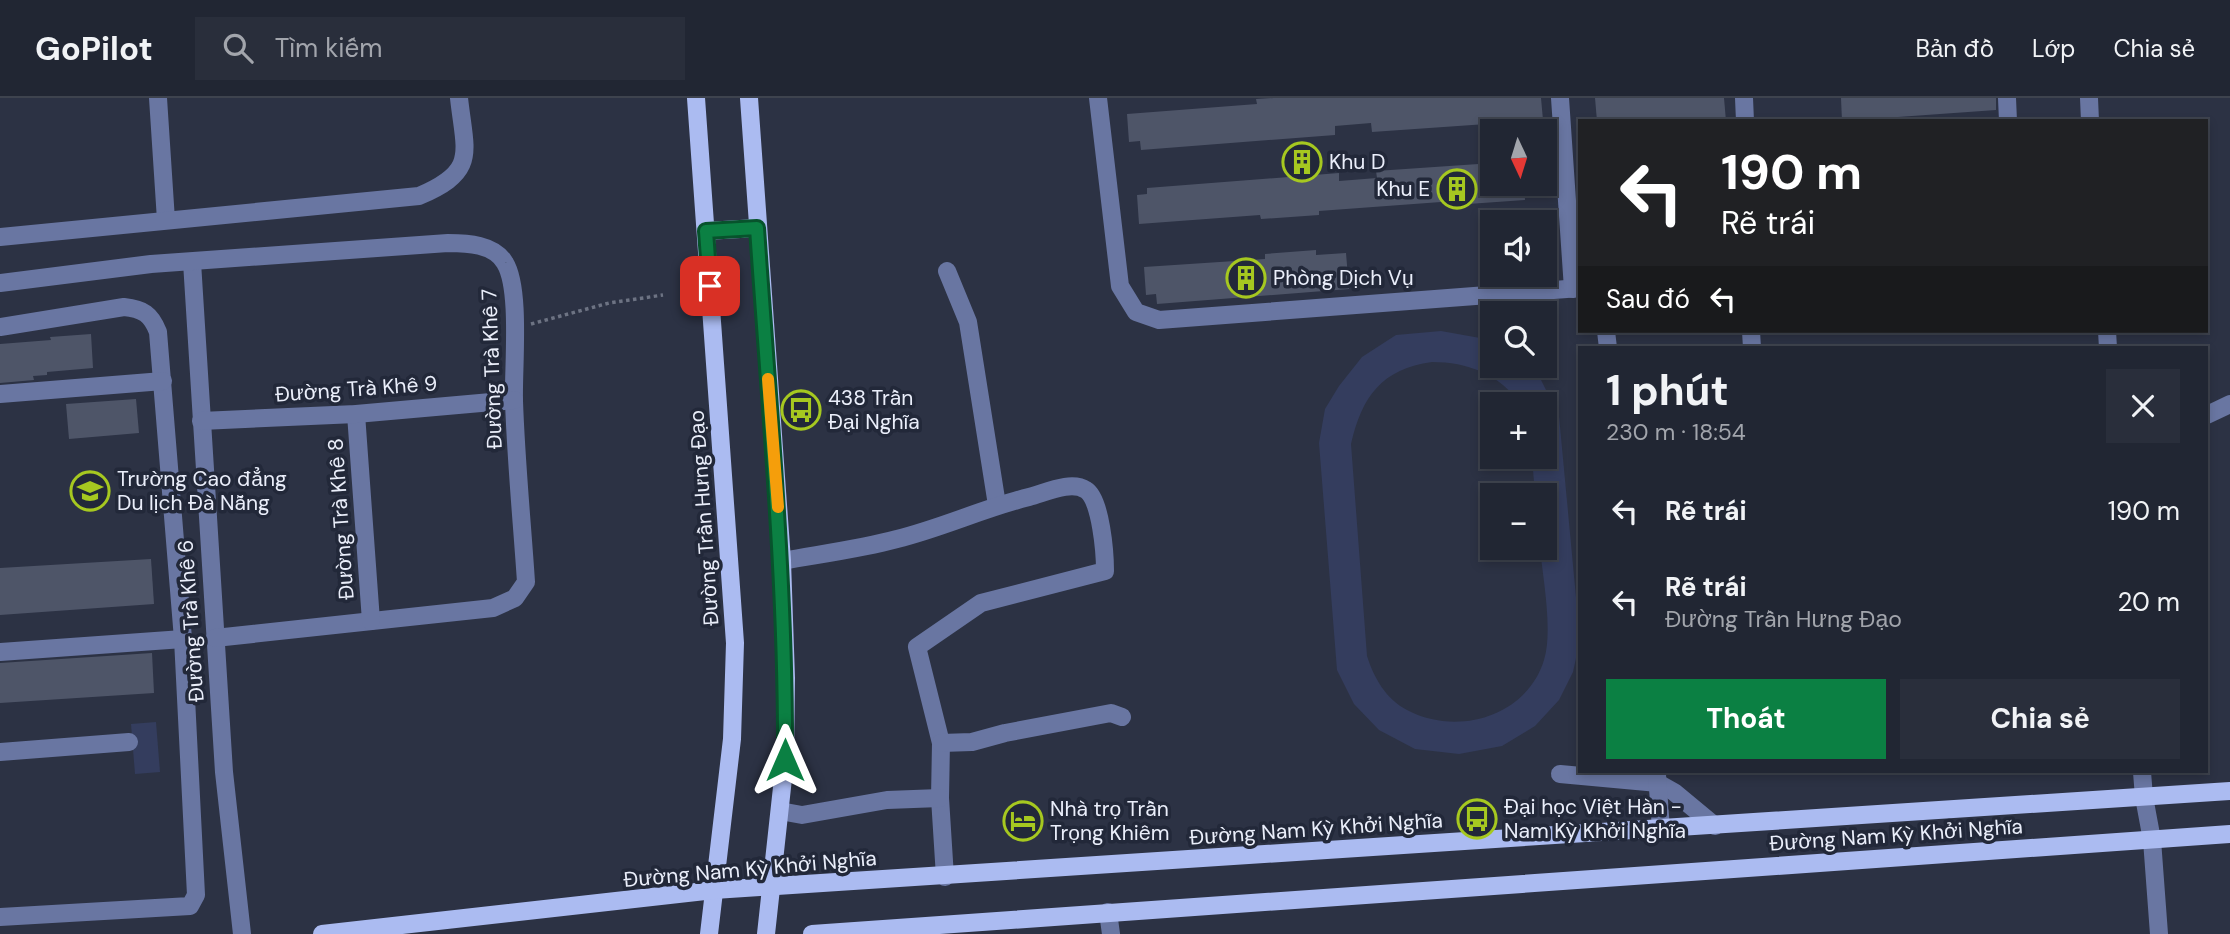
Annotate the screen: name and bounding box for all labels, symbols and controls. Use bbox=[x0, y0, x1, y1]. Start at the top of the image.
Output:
search box bbox=[195, 17, 685, 80]
text: GoPilot bbox=[35, 27, 153, 70]
icon: search bbox=[219, 29, 257, 67]
text: Tìm kiếm bbox=[275, 31, 382, 65]
text: Bản đồ bbox=[1916, 33, 1994, 64]
text: Lớp bbox=[2032, 33, 2075, 64]
text: Chia sẻ bbox=[2113, 33, 2195, 64]
north arrow bbox=[1480, 119, 1558, 196]
map controls bbox=[1480, 119, 1557, 560]
text: 190 m bbox=[1721, 140, 1862, 204]
building icon: Khu D bbox=[1281, 141, 1323, 183]
icon: left bbox=[1606, 147, 1697, 238]
place label: Khu D bbox=[1329, 148, 1385, 176]
building icon: Khu E bbox=[1436, 168, 1478, 210]
place label: Khu E bbox=[1376, 175, 1430, 203]
text: Rẽ trái bbox=[1721, 202, 1815, 244]
button: sound bbox=[1480, 210, 1557, 287]
pin bbox=[680, 256, 740, 316]
building icon: Phòng Dịch Vụ bbox=[1225, 257, 1267, 299]
place label: Phòng Dịch Vụ bbox=[1273, 264, 1414, 292]
icon: arrive bbox=[691, 267, 729, 305]
icon: left bbox=[1704, 280, 1742, 318]
text: Sau đó bbox=[1606, 282, 1690, 316]
street label: Đường Trà Khê 7 bbox=[475, 288, 509, 450]
button: search bbox=[1480, 301, 1557, 378]
text: 1 phút bbox=[1606, 363, 1729, 418]
street label: Đường Trà Khê 9 bbox=[274, 369, 438, 409]
button: close bbox=[2106, 369, 2180, 443]
place label: 438 Trần Đại Nghĩa bbox=[828, 384, 920, 436]
bus stop icon: 438 Trần Đại Nghĩa bbox=[780, 389, 822, 431]
button: + bbox=[1480, 392, 1557, 469]
street label: Đường Trần Hưng Đạo bbox=[682, 409, 726, 627]
text: 230 m · 18:54 bbox=[1606, 417, 1746, 447]
street label: Đường Trà Khê 8 bbox=[321, 437, 361, 601]
place label: Trường Cao đẳng Du lịch Đà Nẵng bbox=[117, 465, 287, 517]
school or university icon: Trường Cao đẳng Du lịch Đà Nẵng bbox=[69, 470, 111, 512]
button: − bbox=[1480, 483, 1557, 560]
icon: left bbox=[1606, 492, 1644, 530]
text: Rẽ trái bbox=[1665, 494, 1747, 528]
text: 190 m bbox=[2108, 494, 2180, 528]
street label: Đường Trà Khê 6 bbox=[171, 539, 211, 703]
text: Rẽ trái bbox=[1665, 570, 1747, 604]
icon: left bbox=[1606, 583, 1644, 621]
text: 20 m bbox=[2117, 585, 2180, 619]
text: Đường Trần Hưng Đạo bbox=[1665, 604, 1902, 634]
button: Thoát bbox=[1606, 679, 1886, 759]
button: Chia sẻ bbox=[1900, 679, 2180, 759]
position arrow bbox=[748, 723, 822, 797]
place label: Đại học Việt Hàn - Nam Kỳ Khởi Nghĩa bbox=[1504, 793, 1686, 845]
place label: Nhà trọ Trần Trọng Khiêm bbox=[1050, 795, 1169, 847]
bus stop icon: Đại học Việt Hàn - Nam Kỳ Khởi Nghĩa bbox=[1456, 798, 1498, 840]
hotel icon: Nhà trọ Trần Trọng Khiêm bbox=[1002, 800, 1044, 842]
street label: Đường Nam Kỳ Khởi Nghĩa bbox=[1188, 806, 1444, 852]
street label: Đường Nam Kỳ Khởi Nghĩa bbox=[1768, 812, 2024, 858]
street label: Đường Nam Kỳ Khởi Nghĩa bbox=[622, 844, 878, 894]

